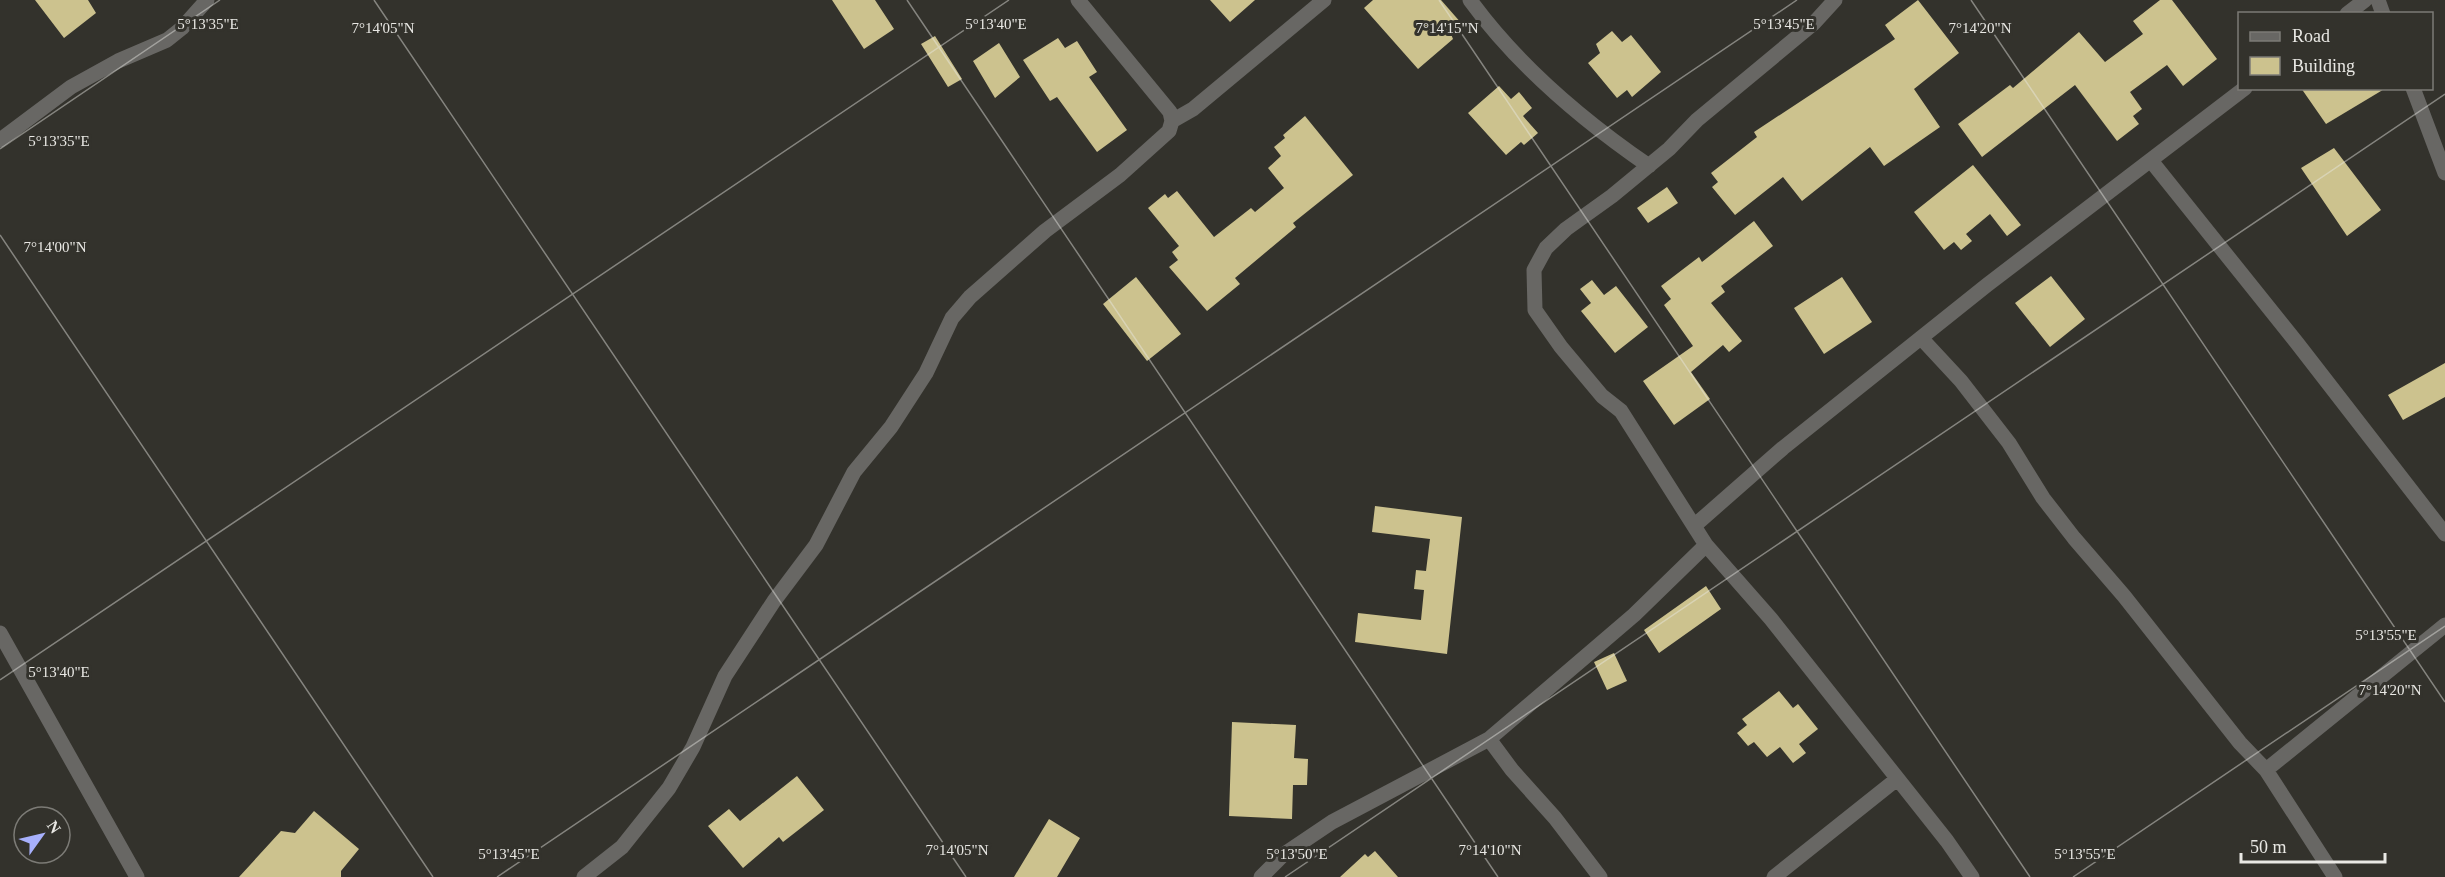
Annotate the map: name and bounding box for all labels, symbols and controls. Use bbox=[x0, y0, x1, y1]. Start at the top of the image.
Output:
legend bbox=[2238, 12, 2433, 90]
text: 5°13'35"E bbox=[177, 16, 239, 32]
text: 5°13'40"E bbox=[965, 16, 1027, 32]
text: 5°13'45"E bbox=[1753, 16, 1815, 32]
text: 7°14'05"N bbox=[351, 20, 415, 36]
text: 7°14'15"N bbox=[1415, 20, 1479, 36]
text: 7°14'20"N bbox=[1948, 20, 2012, 36]
text: Road bbox=[2292, 26, 2330, 46]
text: Building bbox=[2292, 56, 2355, 76]
text: 5°13'35"E bbox=[28, 133, 90, 149]
text: 7°14'00"N bbox=[23, 239, 87, 255]
text: 5°13'55"E bbox=[2355, 627, 2417, 643]
text: 5°13'40"E bbox=[28, 664, 90, 680]
text: 7°14'20"N bbox=[2358, 682, 2422, 698]
north arrow bbox=[12, 805, 72, 865]
text: N bbox=[44, 817, 65, 837]
scale bar bbox=[2241, 826, 2385, 864]
text: 50 m bbox=[2250, 837, 2287, 857]
text: 7°14'05"N bbox=[925, 842, 989, 858]
text: 7°14'10"N bbox=[1458, 842, 1522, 858]
text: 5°13'45"E bbox=[478, 846, 540, 862]
text: 5°13'50"E bbox=[1266, 846, 1328, 862]
text: 5°13'55"E bbox=[2054, 846, 2116, 862]

